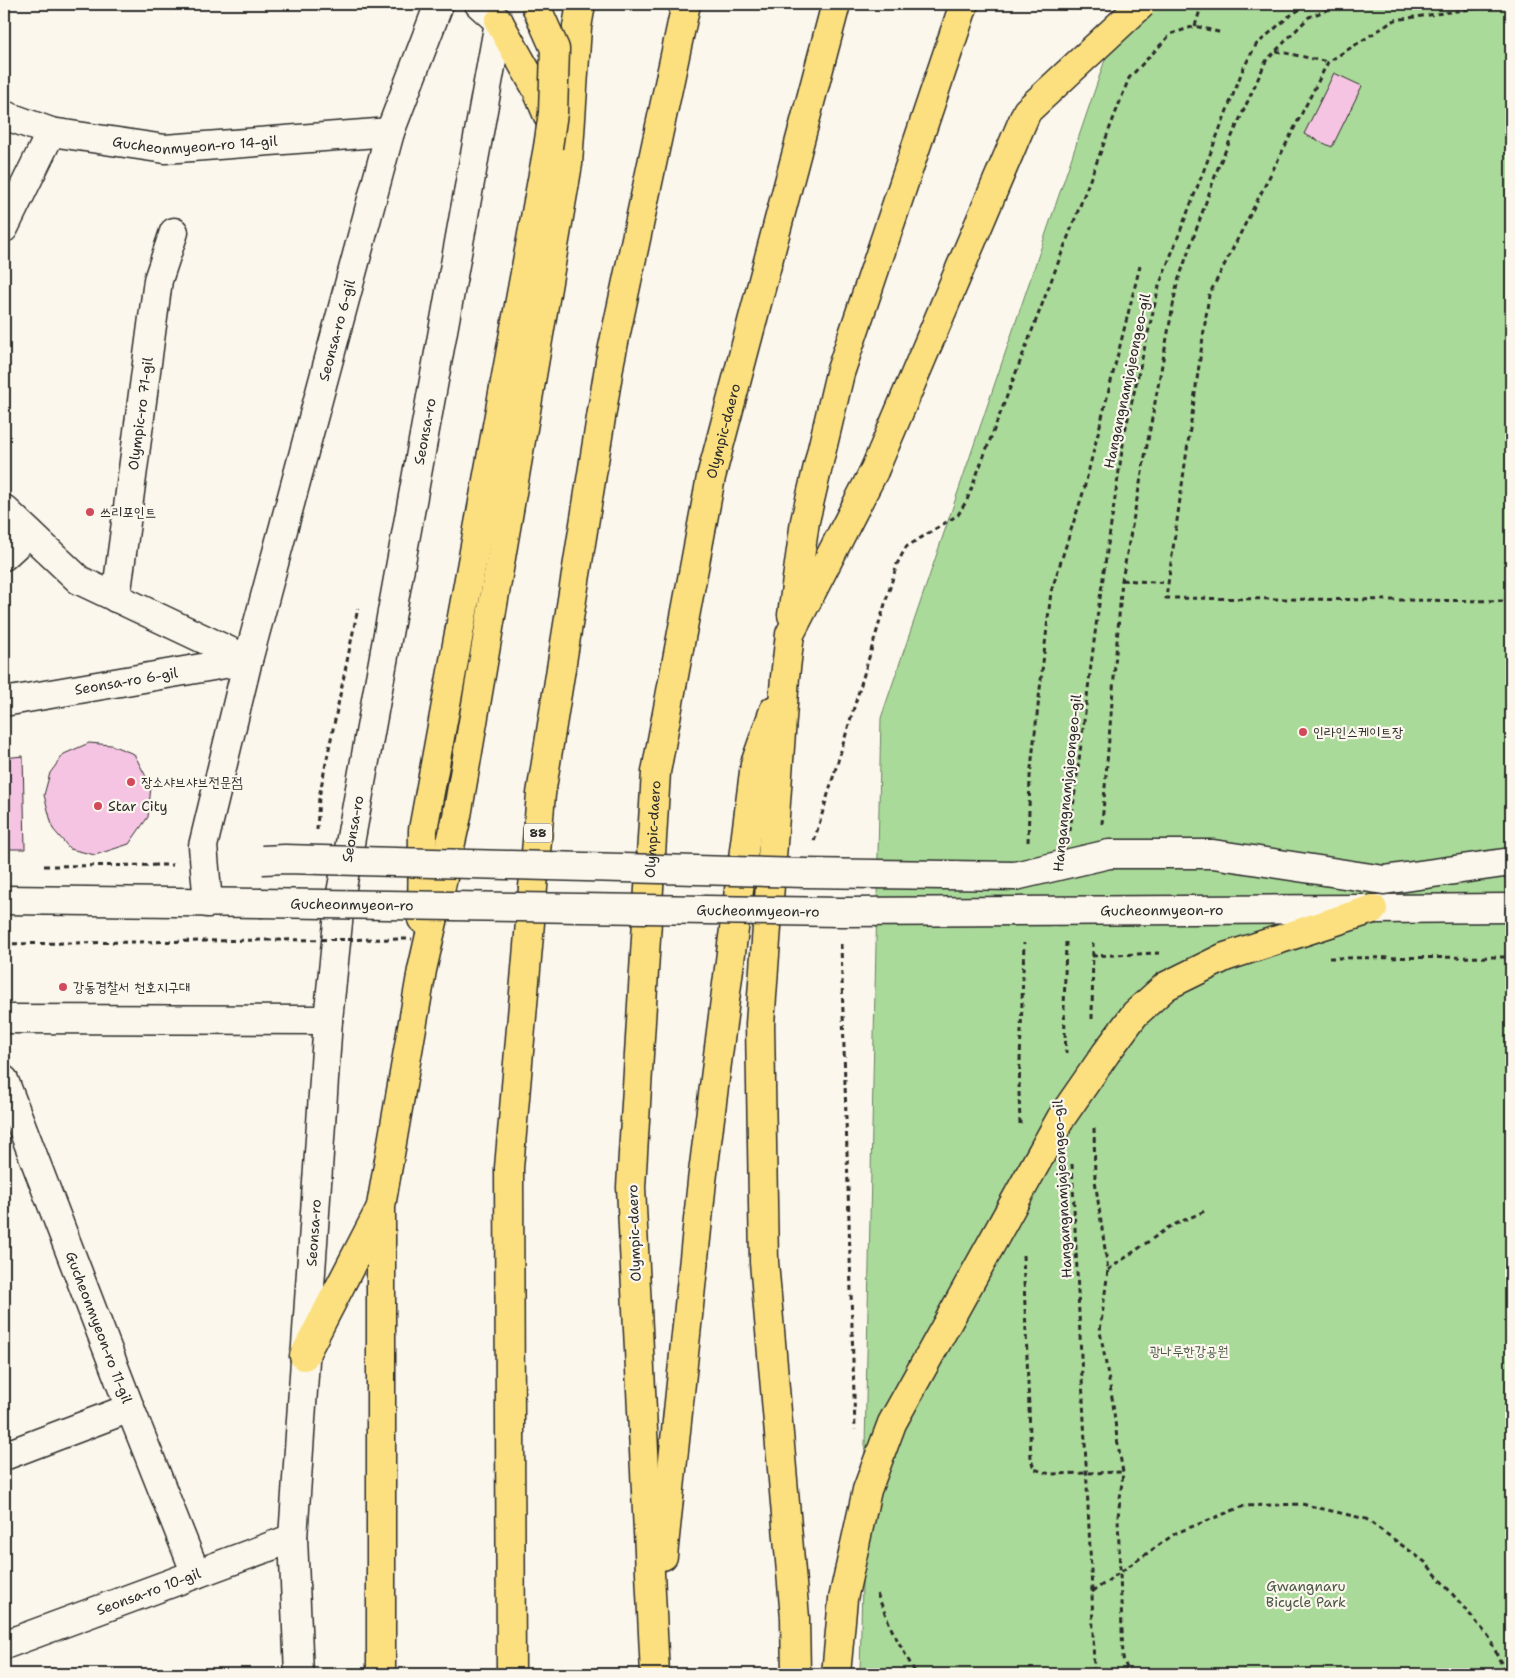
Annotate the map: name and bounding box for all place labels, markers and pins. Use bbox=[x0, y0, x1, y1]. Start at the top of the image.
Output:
place label: 쓰리포인트 bbox=[100, 503, 156, 521]
marker: 쓰리포인트 bbox=[84, 506, 96, 518]
place label: 인라인스케이트장 bbox=[1313, 723, 1404, 741]
marker: 인라인스케이트장 bbox=[1297, 726, 1309, 738]
place label: 장소샤브샤브전문점 bbox=[141, 773, 242, 791]
marker: 장소샤브샤브전문점 bbox=[125, 776, 137, 788]
place label: Star City bbox=[108, 797, 168, 815]
marker: Star City bbox=[92, 800, 104, 812]
place label: 강동경찰서 천호지구대 bbox=[73, 978, 190, 996]
marker: 강동경찰서 천호지구대 bbox=[57, 981, 69, 993]

